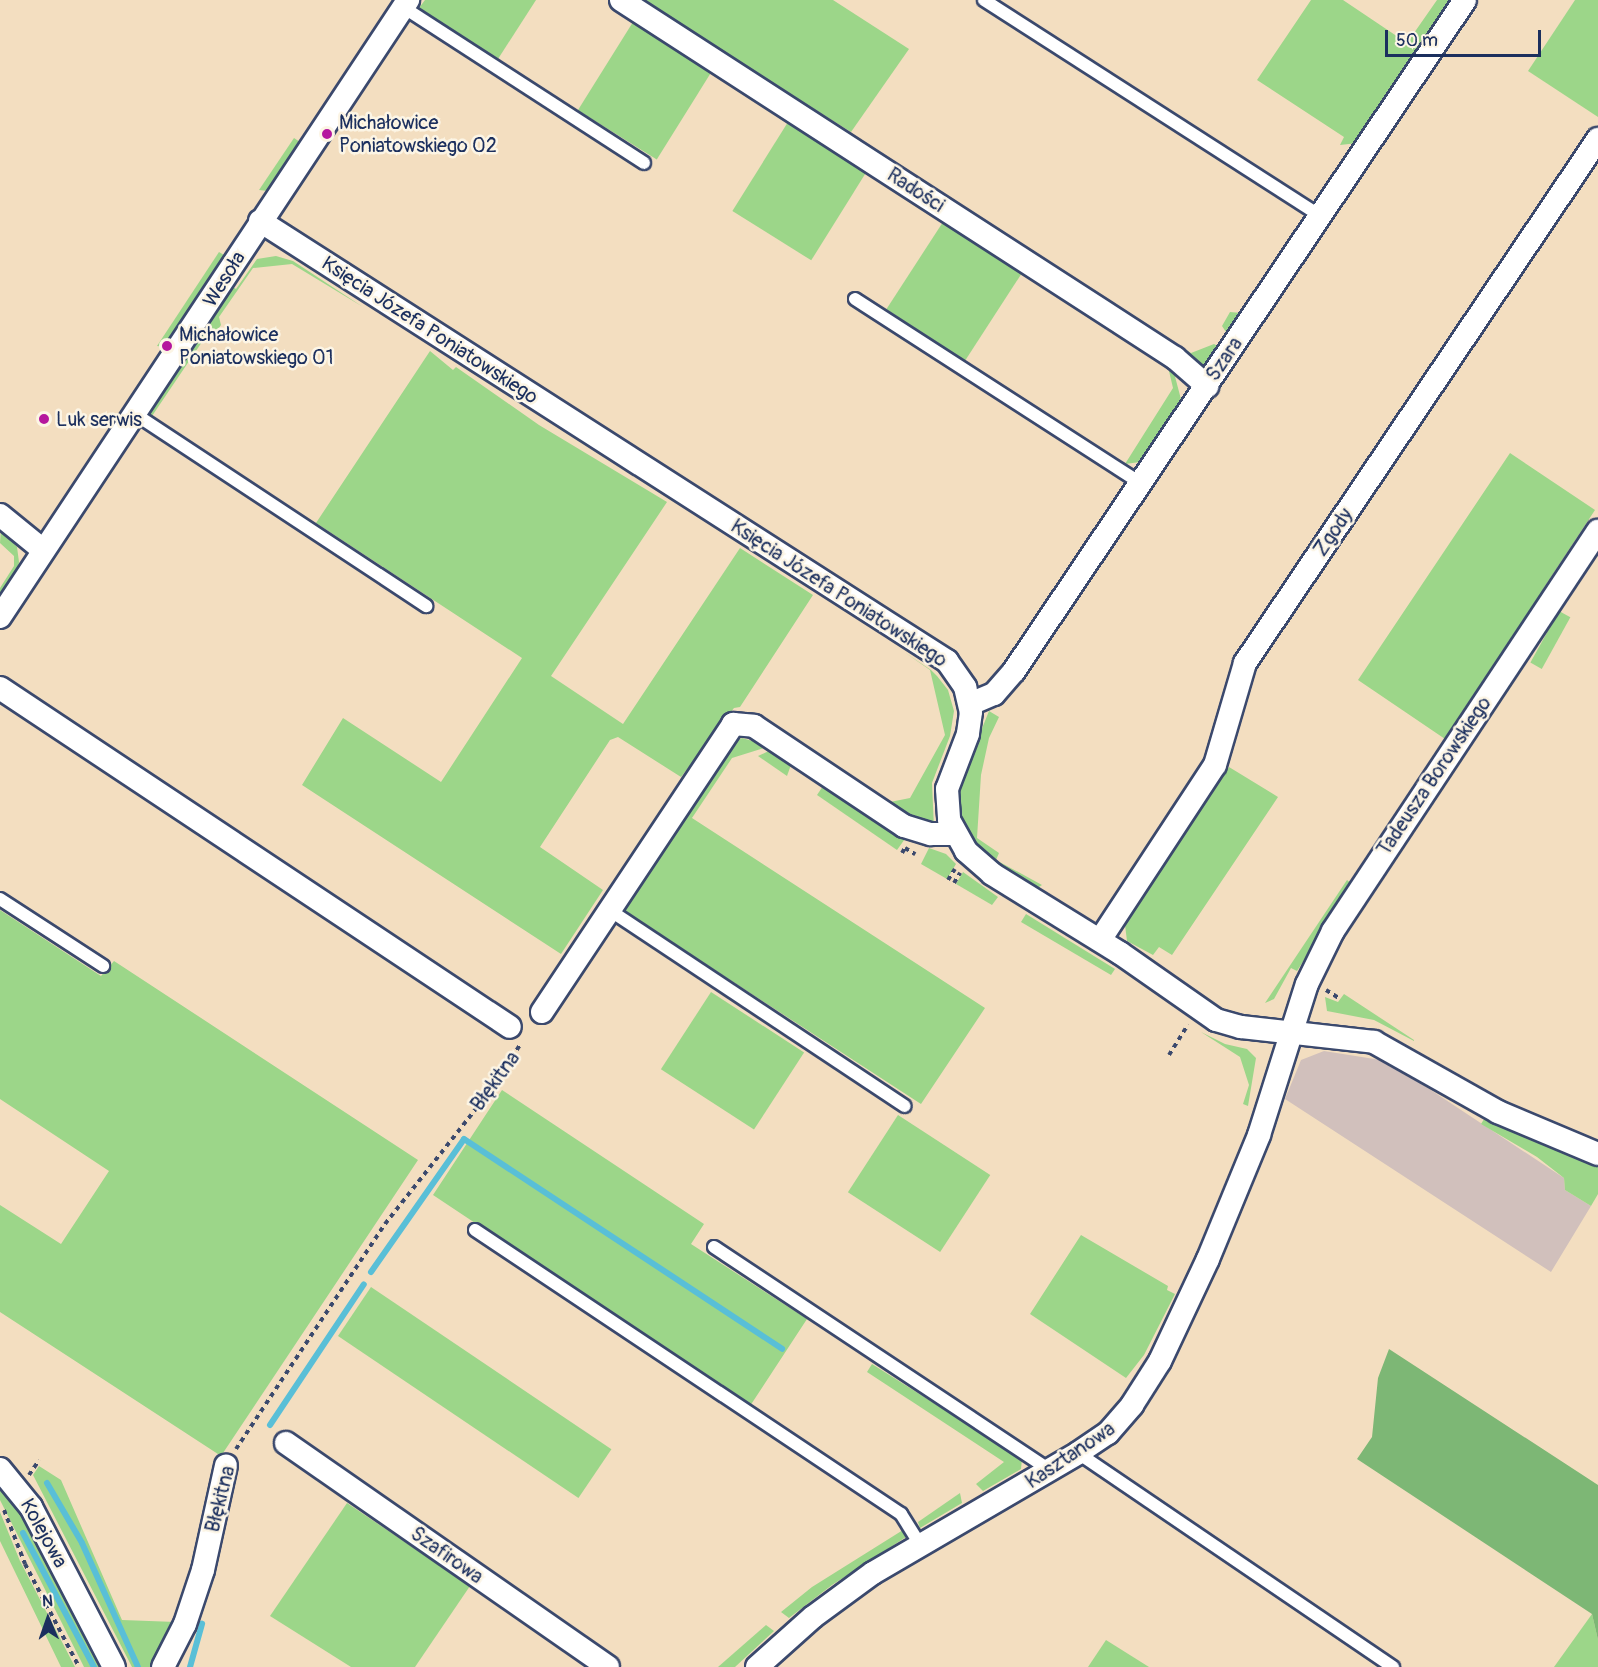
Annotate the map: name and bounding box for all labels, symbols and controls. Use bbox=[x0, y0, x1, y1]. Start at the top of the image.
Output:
scale bar bbox=[1388, 18, 1544, 56]
text: 50 m bbox=[1396, 29, 1438, 52]
place label: Michałowice Poniatowskiego 02 bbox=[339, 110, 497, 157]
marker: Michałowice Poniatowskiego 02 bbox=[320, 127, 334, 141]
street label: Radości bbox=[883, 163, 949, 217]
street label: Wesoła bbox=[198, 247, 250, 311]
street label: Księcia Józefa Poniatowskiego bbox=[317, 251, 543, 409]
place label: Michałowice Poniatowskiego 01 bbox=[179, 322, 334, 369]
street label: Szara bbox=[1201, 332, 1247, 386]
marker: Michałowice Poniatowskiego 01 bbox=[160, 339, 174, 353]
place label: Luk serwis bbox=[56, 407, 142, 431]
marker: Luk serwis bbox=[37, 412, 51, 426]
street label: Zgody bbox=[1308, 503, 1358, 561]
street label: Księcia Józefa Poniatowskiego bbox=[726, 514, 952, 672]
street label: Tadeusza Borowskiego bbox=[1372, 692, 1496, 860]
street label: Błękitna bbox=[465, 1047, 525, 1115]
street label: Kasztanowa bbox=[1021, 1416, 1119, 1494]
street label: Błękitna bbox=[200, 1463, 240, 1535]
street label: Kolejowa bbox=[15, 1494, 73, 1572]
street label: Szafirowa bbox=[406, 1521, 488, 1589]
north arrow bbox=[18, 1589, 78, 1649]
text: N bbox=[42, 1591, 53, 1611]

